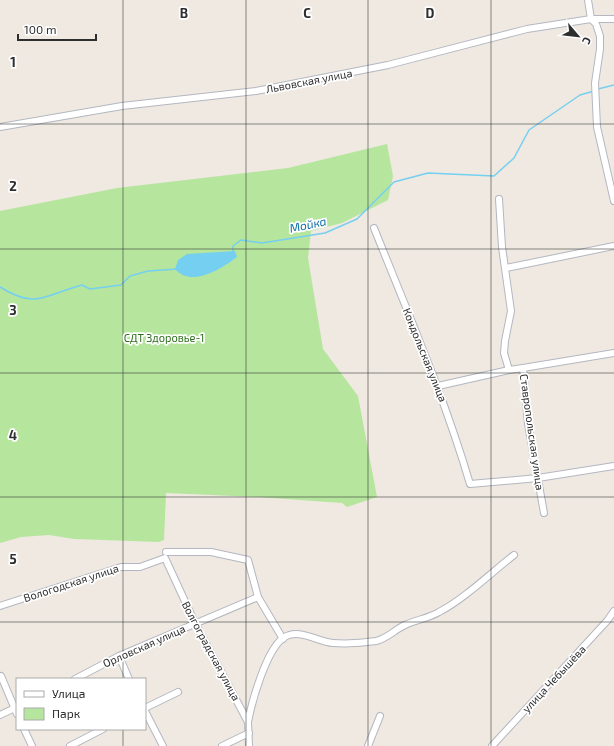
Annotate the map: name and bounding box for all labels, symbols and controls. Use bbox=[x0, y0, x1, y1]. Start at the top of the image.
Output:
text: B bbox=[180, 5, 188, 21]
text: C bbox=[303, 5, 311, 21]
text: D bbox=[426, 5, 435, 21]
scale bar bbox=[18, 16, 96, 42]
north arrow bbox=[558, 16, 598, 56]
text: 100 m bbox=[24, 22, 56, 36]
text: С bbox=[580, 35, 595, 47]
text: 1 bbox=[10, 54, 16, 70]
street label: Львовская улица bbox=[265, 66, 353, 96]
text: 2 bbox=[9, 178, 17, 194]
water label: Мойка bbox=[288, 213, 328, 235]
text: 3 bbox=[9, 302, 17, 318]
street label: Кондольская улица bbox=[400, 306, 450, 404]
park label: СДТ Здоровье-1 bbox=[124, 331, 204, 344]
street label: Ставропольская улица bbox=[517, 373, 547, 491]
text: 4 bbox=[9, 427, 17, 443]
text: 5 bbox=[9, 551, 17, 567]
street label: Вологодская улица bbox=[21, 561, 121, 605]
street label: Волгоградская улица bbox=[179, 599, 243, 703]
street label: Орловская улица bbox=[101, 622, 187, 670]
street label: улица Чебышёва bbox=[519, 642, 589, 716]
legend bbox=[16, 678, 146, 730]
text: Улица bbox=[52, 686, 85, 700]
text: Парк bbox=[52, 706, 81, 720]

